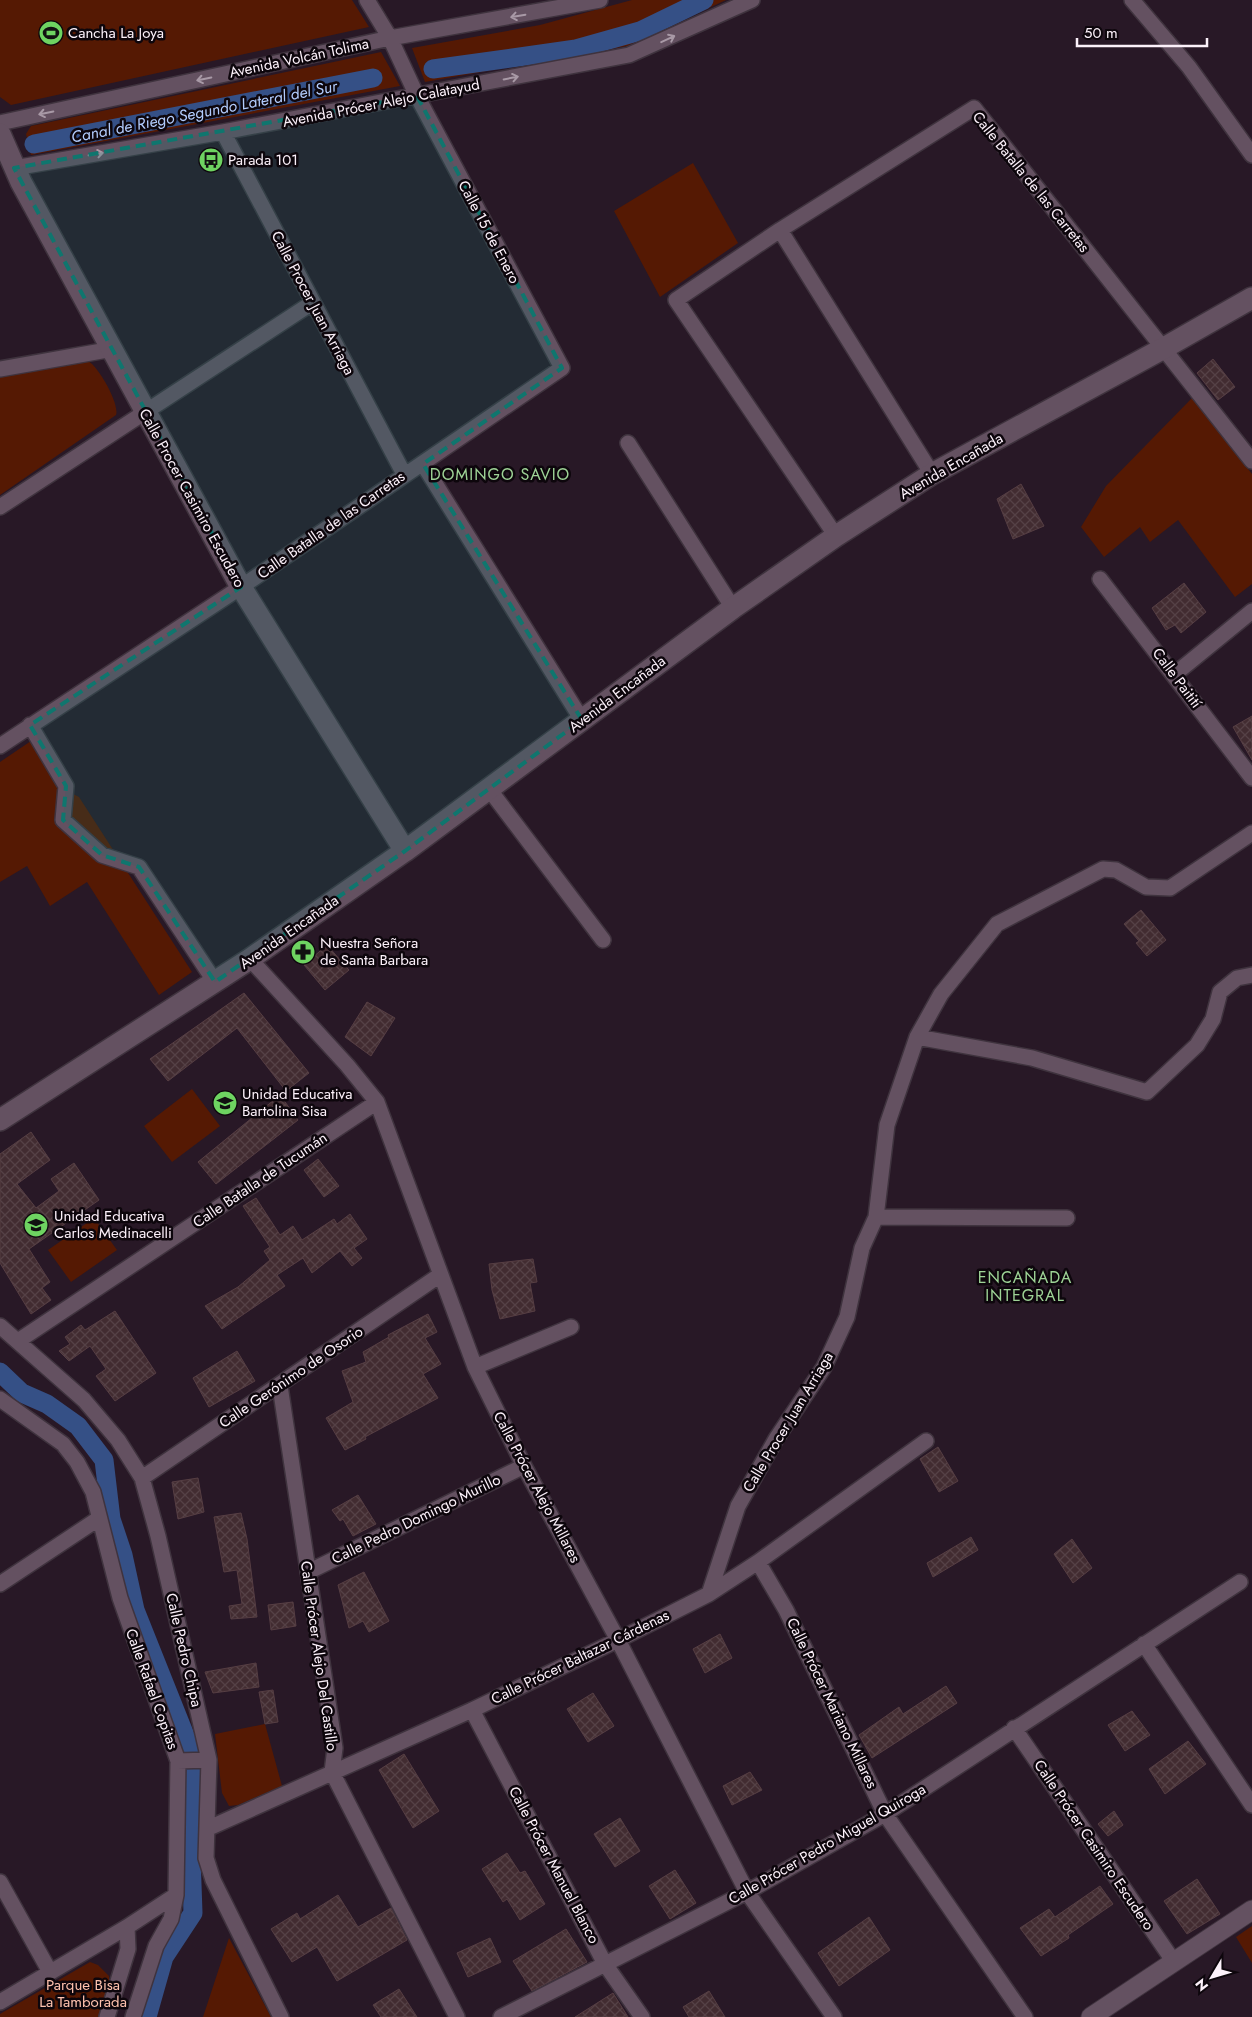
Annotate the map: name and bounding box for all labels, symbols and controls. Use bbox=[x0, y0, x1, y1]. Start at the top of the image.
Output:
one-way arrow bbox=[511, 12, 527, 22]
scale bar bbox=[1077, 15, 1207, 47]
sports icon: Cancha La Joya bbox=[38, 20, 64, 46]
place label: Cancha La Joya bbox=[68, 22, 164, 44]
text: 50 m bbox=[1084, 22, 1118, 44]
street label: Avenida Volcán Tolima bbox=[227, 32, 371, 84]
one-way arrow bbox=[660, 33, 675, 43]
street label: Avenida Prócer Alejo Calatayud bbox=[281, 73, 481, 133]
one-way arrow bbox=[503, 73, 519, 83]
water label: Canal de Riego Segundo Lateral del Sur bbox=[69, 74, 341, 149]
one-way arrow bbox=[197, 74, 213, 84]
street label: Calle Batalla de las Carretas bbox=[967, 107, 1095, 257]
one-way arrow bbox=[38, 109, 54, 119]
bus stop icon: Parada 101 bbox=[198, 147, 224, 173]
one-way arrow bbox=[88, 149, 104, 159]
place label: Parada 101 bbox=[228, 149, 298, 171]
street label: Calle 15 de Enero bbox=[453, 176, 525, 288]
street label: Calle Procer Juan Arriaga bbox=[266, 227, 360, 379]
street label: Calle Procer Casimiro Escudero bbox=[134, 405, 250, 591]
street label: Avenida Encañada bbox=[895, 427, 1007, 505]
district label: DOMINGO SAVIO bbox=[430, 463, 570, 486]
street label: Calle Batalla de las Carretas bbox=[253, 466, 409, 584]
street label: Calle Paitití bbox=[1147, 643, 1208, 714]
street label: Avenida Encañada bbox=[564, 650, 670, 738]
street label: Avenida Encañada bbox=[235, 890, 343, 974]
place label: Nuestra Señora de Santa Barbara bbox=[320, 932, 428, 971]
pharmacy icon: Nuestra Señora de Santa Barbara bbox=[290, 939, 316, 965]
place label: Unidad Educativa Bartolina Sisa bbox=[242, 1083, 352, 1122]
school or university icon: Unidad Educativa Bartolina Sisa bbox=[212, 1090, 238, 1116]
street label: Calle Batalla de Tucumán bbox=[188, 1127, 332, 1233]
place label: Unidad Educativa Carlos Medinacelli bbox=[54, 1205, 172, 1244]
school or university icon: Unidad Educativa Carlos Medinacelli bbox=[23, 1212, 49, 1238]
district label: ENCAÑADA INTEGRAL bbox=[978, 1266, 1072, 1307]
street label: Calle Gerónimo de Osorio bbox=[215, 1321, 367, 1433]
street label: Calle Procer Juan Arriaga bbox=[737, 1348, 839, 1496]
street label: Calle Prócer Alejo Millares bbox=[488, 1407, 586, 1567]
street label: Calle Pedro Domingo Murillo bbox=[328, 1468, 504, 1570]
street label: Calle Prócer Alejo Del Castillo bbox=[295, 1560, 343, 1752]
street label: Calle Pedro Chipa bbox=[160, 1591, 208, 1709]
street label: Calle Prócer Baltazar Cárdenas bbox=[487, 1604, 673, 1710]
street label: Calle Prócer Mariano Millares bbox=[781, 1614, 883, 1792]
street label: Calle Rafael Copitas bbox=[120, 1625, 184, 1753]
street label: Calle Prócer Casimiro Escudero bbox=[1029, 1755, 1159, 1935]
street label: Calle Prócer Pedro Miguel Quiroga bbox=[724, 1778, 930, 1910]
street label: Calle Prócer Manuel Blanco bbox=[503, 1782, 605, 1948]
north arrow bbox=[1187, 1952, 1237, 2002]
park label: Parque Bisa La Tamborada bbox=[39, 1974, 127, 2013]
text: N bbox=[1190, 1974, 1213, 1996]

